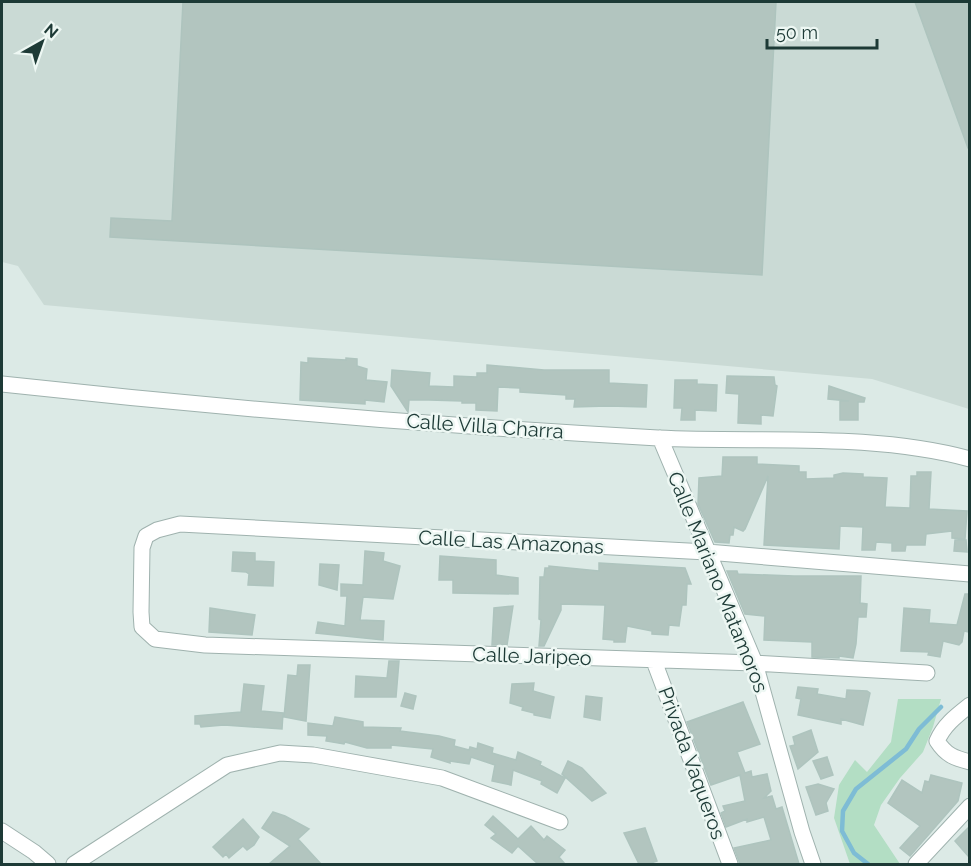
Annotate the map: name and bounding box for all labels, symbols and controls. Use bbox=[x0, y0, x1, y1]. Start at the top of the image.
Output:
north arrow bbox=[12, 12, 72, 72]
scale bar bbox=[767, 12, 876, 50]
text: N bbox=[41, 20, 62, 42]
text: 50 m bbox=[776, 22, 818, 43]
street label: Calle Villa Charra bbox=[406, 409, 564, 443]
street label: Calle Mariano Matamoros bbox=[663, 468, 773, 696]
street label: Calle Las Amazonas bbox=[418, 525, 604, 559]
street label: Calle Jaripeo bbox=[472, 642, 592, 670]
street label: Privada Vaqueros bbox=[653, 683, 731, 843]

